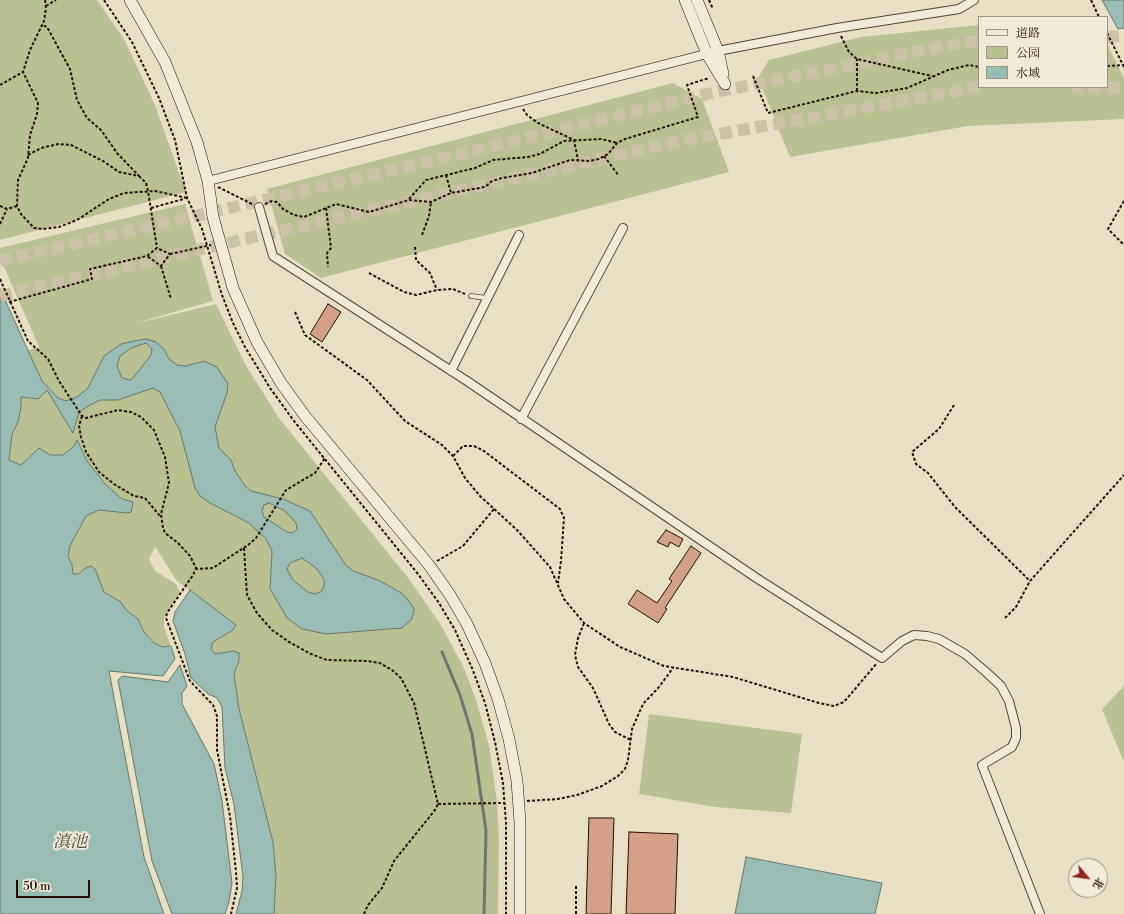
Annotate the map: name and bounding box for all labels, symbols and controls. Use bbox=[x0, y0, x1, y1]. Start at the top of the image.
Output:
legend bbox=[978, 16, 1108, 88]
text: 道路 bbox=[1016, 26, 1040, 41]
text: 公园 bbox=[1016, 46, 1040, 61]
text: 水域 bbox=[1016, 66, 1040, 81]
water label: 滇池 bbox=[53, 833, 87, 853]
north arrow bbox=[1068, 858, 1108, 898]
scale bar bbox=[18, 872, 92, 898]
text: 北 bbox=[1089, 875, 1106, 892]
text: 50 m bbox=[23, 879, 51, 894]

